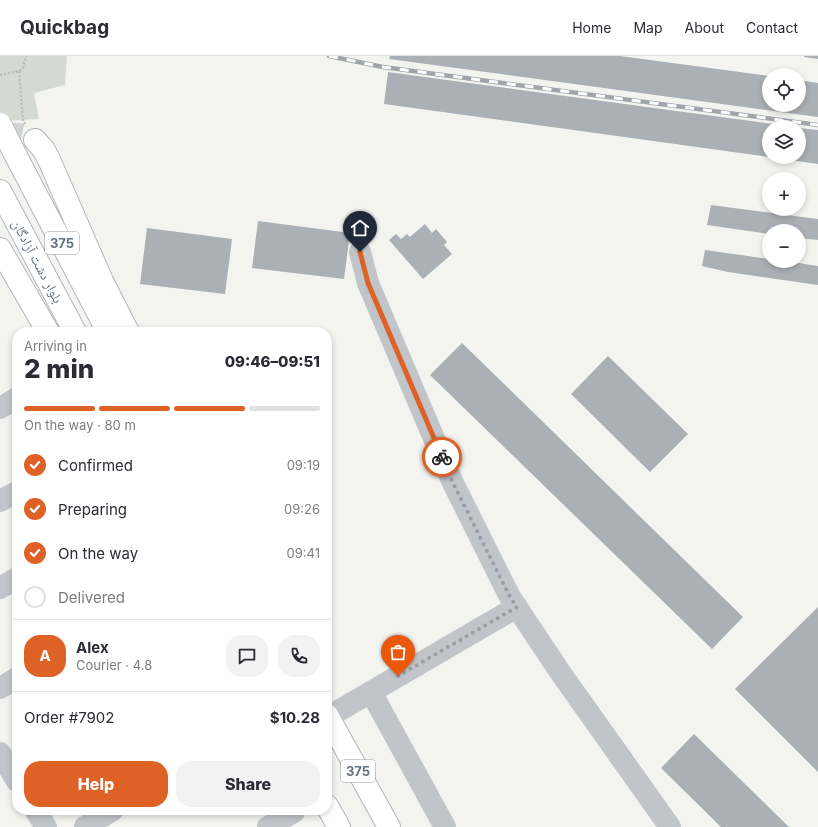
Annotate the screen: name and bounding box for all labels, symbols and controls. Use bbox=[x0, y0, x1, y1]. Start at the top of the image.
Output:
text: Quickbag bbox=[20, 16, 109, 39]
text: Home bbox=[572, 19, 611, 36]
text: Map bbox=[633, 19, 663, 36]
text: About bbox=[685, 19, 724, 36]
text: Contact bbox=[746, 19, 798, 36]
map controls bbox=[762, 68, 806, 268]
button: locate bbox=[762, 68, 806, 112]
button: layers bbox=[762, 120, 806, 164]
button: + bbox=[762, 172, 806, 216]
pin bbox=[343, 211, 377, 252]
street label: بلوار دشت آزادگان bbox=[8, 216, 67, 306]
icon: home bbox=[349, 217, 371, 239]
button: − bbox=[762, 224, 806, 268]
road number: 375 bbox=[45, 232, 79, 254]
text: Arriving in bbox=[24, 338, 87, 354]
text: 09:46–09:51 bbox=[225, 352, 320, 371]
text: 2 min bbox=[24, 353, 94, 384]
text: On the way · 80 m bbox=[24, 417, 136, 433]
courier bbox=[422, 437, 462, 477]
icon: bike bbox=[431, 446, 453, 468]
icon: check bbox=[24, 454, 46, 476]
text: Confirmed bbox=[58, 456, 133, 475]
text: 09:19 bbox=[287, 457, 320, 473]
icon: check bbox=[24, 498, 46, 520]
text: Preparing bbox=[58, 500, 127, 519]
text: 09:26 bbox=[284, 501, 320, 517]
icon: check bbox=[24, 542, 46, 564]
text: On the way bbox=[58, 544, 138, 563]
text: 09:41 bbox=[287, 545, 320, 561]
text: Delivered bbox=[58, 588, 125, 607]
button: chat bbox=[226, 635, 268, 677]
button: phone bbox=[278, 635, 320, 677]
pin bbox=[381, 635, 415, 676]
text: Alex bbox=[76, 638, 109, 657]
icon: bag bbox=[387, 641, 409, 663]
text: A bbox=[39, 646, 51, 665]
text: Courier · 4.8 bbox=[76, 657, 152, 673]
text: Order #7902 bbox=[24, 708, 114, 727]
text: $10.28 bbox=[270, 708, 320, 727]
road number: 375 bbox=[341, 760, 375, 782]
button: Help bbox=[24, 761, 168, 807]
button: Share bbox=[176, 761, 320, 807]

